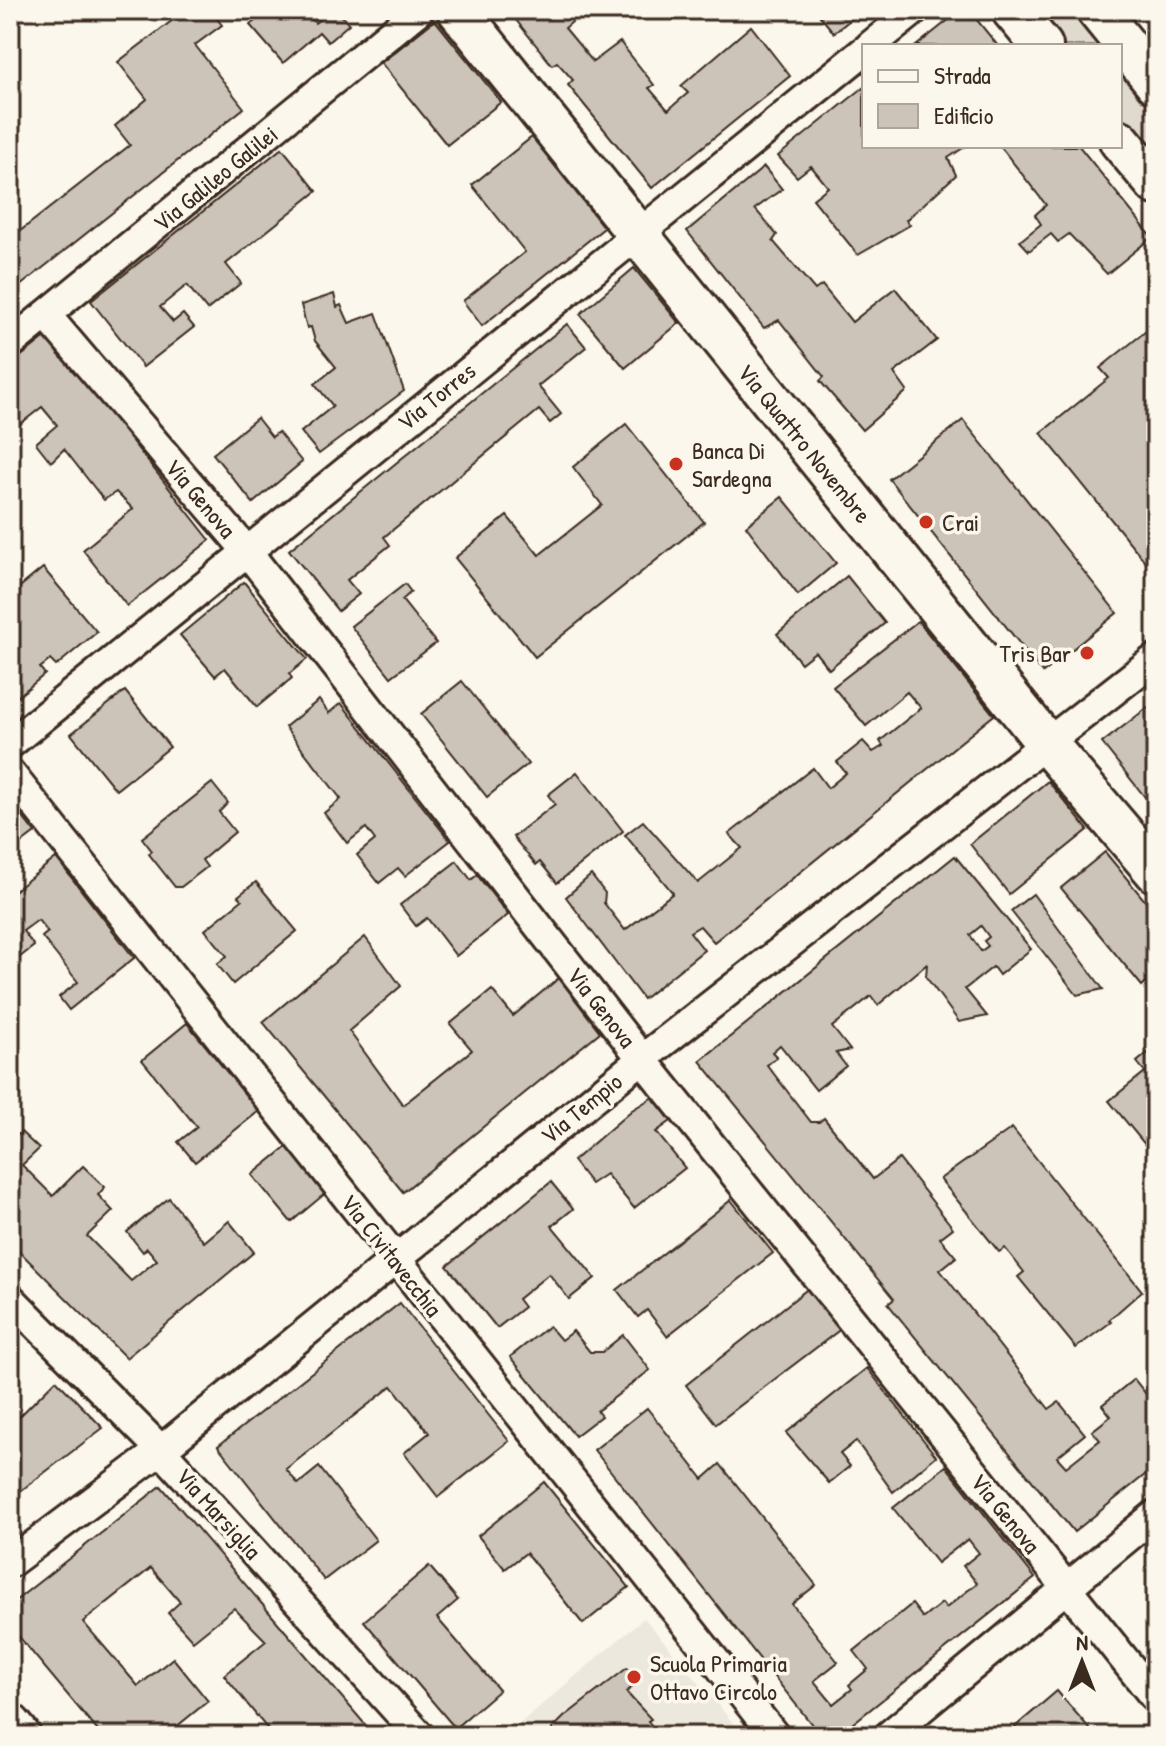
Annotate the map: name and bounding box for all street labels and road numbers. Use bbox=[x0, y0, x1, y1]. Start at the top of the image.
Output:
street label: Via Galileo Galilei bbox=[146, 118, 284, 238]
street label: Via Torres bbox=[390, 355, 482, 437]
street label: Via Quattro Novembre bbox=[731, 357, 879, 530]
street label: Via Genova bbox=[158, 452, 244, 544]
street label: Via Genova bbox=[560, 960, 644, 1054]
street label: Via Tempio bbox=[534, 1065, 629, 1151]
street label: Via Civitavecchia bbox=[334, 1187, 450, 1323]
street label: Via Marsiglia bbox=[169, 1460, 269, 1566]
street label: Via Genova bbox=[964, 1466, 1048, 1560]

